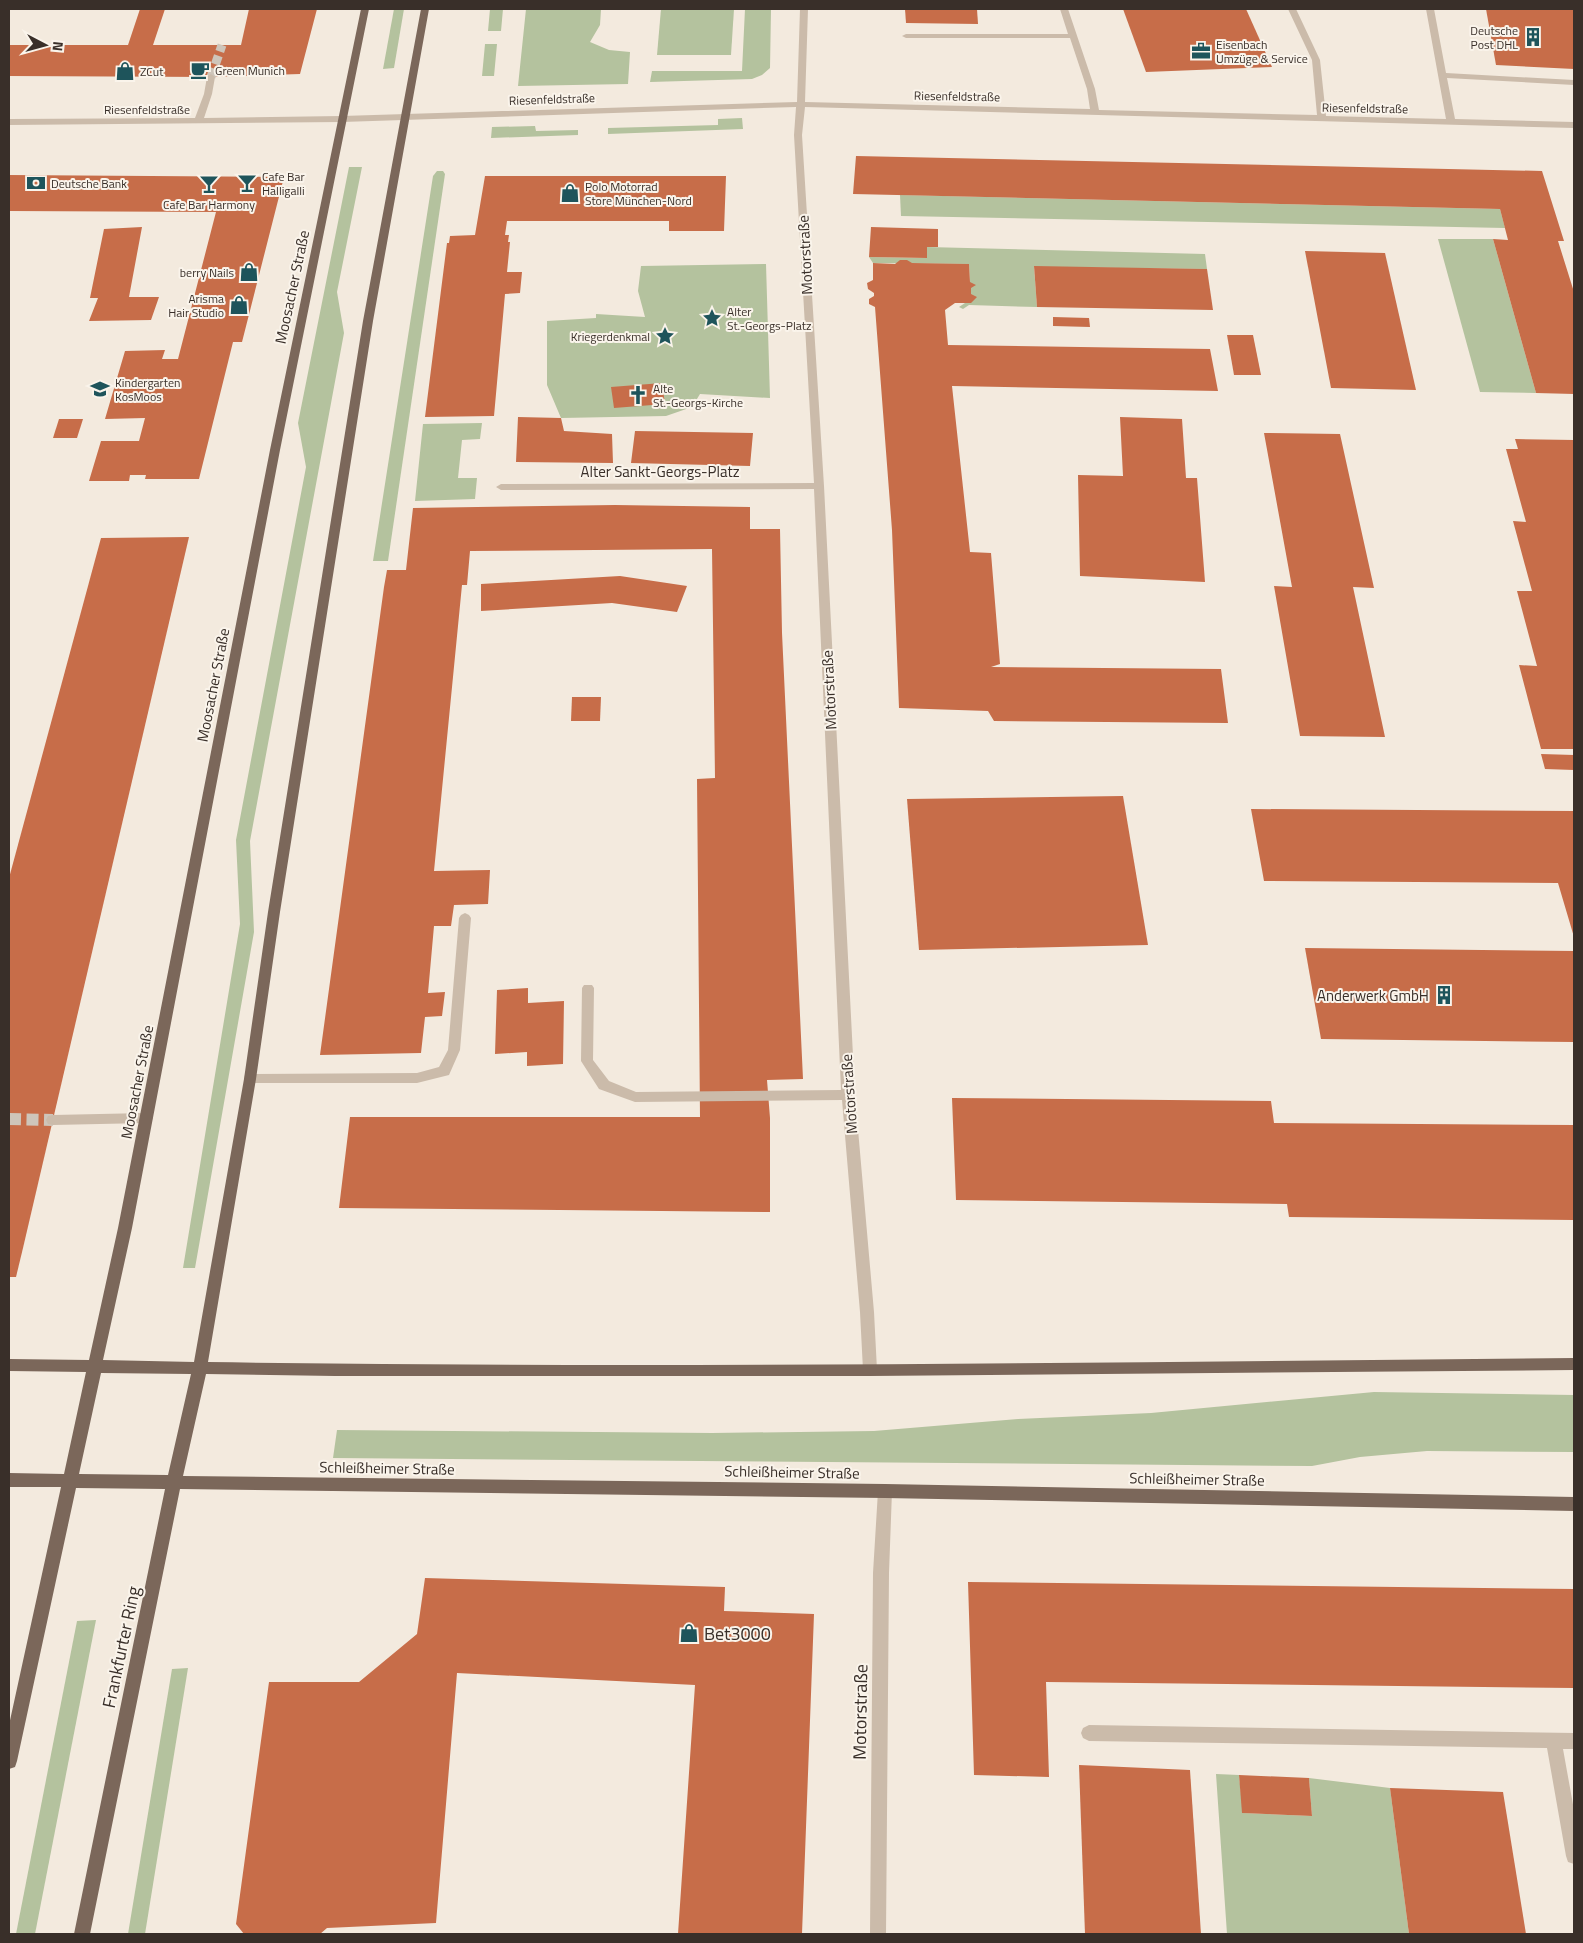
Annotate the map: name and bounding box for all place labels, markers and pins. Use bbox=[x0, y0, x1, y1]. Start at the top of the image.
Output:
place label: Deutsche Post DHL bbox=[1470, 21, 1518, 54]
building icon: Deutsche Post DHL bbox=[1522, 26, 1544, 48]
place label: Eisenbach Umzüge & Service bbox=[1216, 35, 1308, 68]
office icon: Eisenbach Umzüge & Service bbox=[1190, 40, 1212, 62]
cafe icon: Green Munich bbox=[189, 59, 211, 81]
shop icon: ZCut bbox=[114, 60, 136, 82]
place label: Green Munich bbox=[215, 61, 285, 80]
place label: ZCut bbox=[140, 62, 164, 81]
place label: Cafe Bar Halligalli bbox=[262, 167, 305, 200]
bank icon: Deutsche Bank bbox=[25, 172, 47, 194]
bar icon: Cafe Bar Halligalli bbox=[236, 172, 258, 194]
bar icon: Cafe Bar Harmony bbox=[198, 173, 220, 195]
place label: Deutsche Bank bbox=[51, 174, 127, 193]
place label: Polo Motorrad Store München-Nord bbox=[585, 177, 692, 210]
shop icon: Polo Motorrad Store München-Nord bbox=[559, 182, 581, 204]
place label: Cafe Bar Harmony bbox=[163, 195, 255, 214]
shop icon: berry Nails bbox=[238, 261, 260, 283]
place label: berry Nails bbox=[180, 263, 234, 282]
place label: Arisma Hair Studio bbox=[168, 289, 224, 322]
shop icon: Arisma Hair Studio bbox=[228, 294, 250, 316]
place label: Alter St.-Georgs-Platz bbox=[727, 302, 811, 335]
place icon: Alter St.-Georgs-Platz bbox=[701, 307, 723, 329]
place icon: Kriegerdenkmal bbox=[654, 325, 676, 347]
place label: Kriegerdenkmal bbox=[571, 327, 650, 346]
place label: Kindergarten KosMoos bbox=[115, 373, 180, 406]
school or university icon: Kindergarten KosMoos bbox=[89, 378, 111, 400]
place label: Alte St.-Georgs-Kirche bbox=[653, 379, 743, 412]
church icon: Alte St.-Georgs-Kirche bbox=[627, 384, 649, 406]
place label: Anderwerk GmbH bbox=[1317, 984, 1429, 1007]
building icon: Anderwerk GmbH bbox=[1433, 984, 1455, 1006]
place label: Bet3000 bbox=[704, 1620, 771, 1647]
shop icon: Bet3000 bbox=[678, 1622, 700, 1644]

